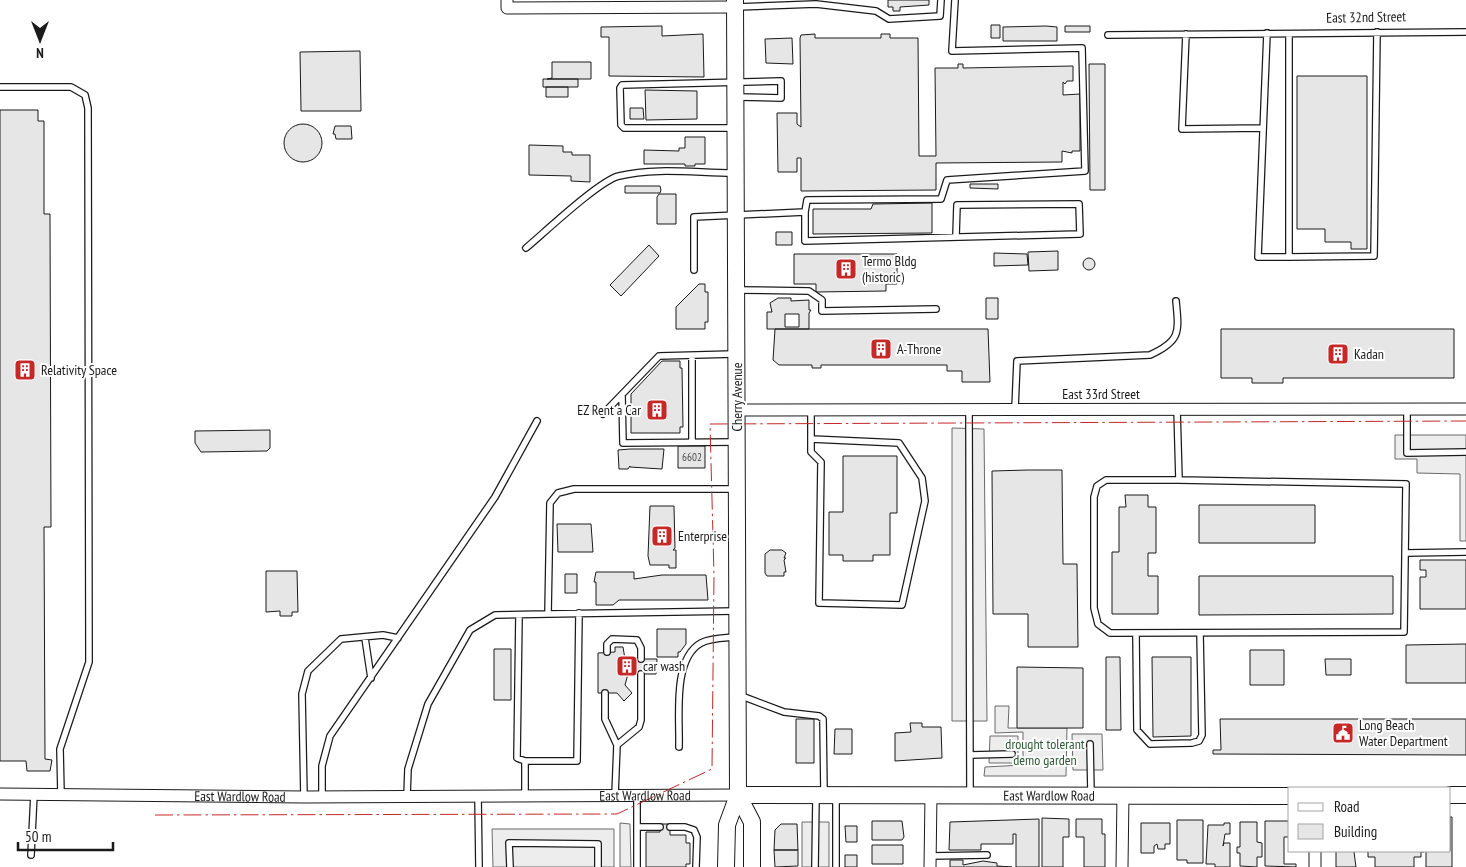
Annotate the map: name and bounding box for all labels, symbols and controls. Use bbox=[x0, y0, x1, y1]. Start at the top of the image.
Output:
street label: East 32nd Street bbox=[1326, 7, 1406, 27]
north arrow bbox=[15, 15, 65, 65]
text: N bbox=[36, 44, 44, 62]
place label: Termo Bldg (historic) bbox=[862, 252, 917, 286]
building icon: Termo Bldg (historic) bbox=[834, 257, 858, 281]
building icon: A-Throne bbox=[869, 337, 893, 361]
place label: A-Throne bbox=[897, 340, 941, 358]
building icon: Kadan bbox=[1326, 342, 1350, 366]
place label: Kadan bbox=[1354, 345, 1384, 363]
building icon: Relativity Space bbox=[13, 358, 37, 382]
place label: Relativity Space bbox=[41, 361, 117, 379]
street label: Cherry Avenue bbox=[728, 362, 746, 431]
street label: East 33rd Street bbox=[1062, 385, 1140, 403]
building icon: EZ Rent a Car bbox=[645, 398, 669, 422]
place label: EZ Rent a Car bbox=[577, 401, 641, 419]
house number: 6602 bbox=[682, 450, 702, 464]
building icon: Enterprise bbox=[650, 524, 674, 548]
place label: Enterprise bbox=[678, 527, 727, 545]
building icon: car wash bbox=[615, 654, 639, 678]
place label: car wash bbox=[643, 657, 685, 675]
place label: Long Beach Water Department bbox=[1359, 716, 1448, 750]
public building icon: Long Beach Water Department bbox=[1331, 721, 1355, 745]
park label: drought tolerant demo garden bbox=[1005, 735, 1085, 769]
street label: East Wardlow Road bbox=[599, 786, 691, 805]
street label: East Wardlow Road bbox=[1003, 786, 1095, 805]
street label: East Wardlow Road bbox=[194, 787, 286, 806]
legend bbox=[1288, 787, 1451, 852]
text: Road bbox=[1334, 797, 1360, 816]
scale bar bbox=[18, 820, 112, 852]
text: Building bbox=[1334, 822, 1377, 841]
text: 50 m bbox=[25, 827, 51, 846]

